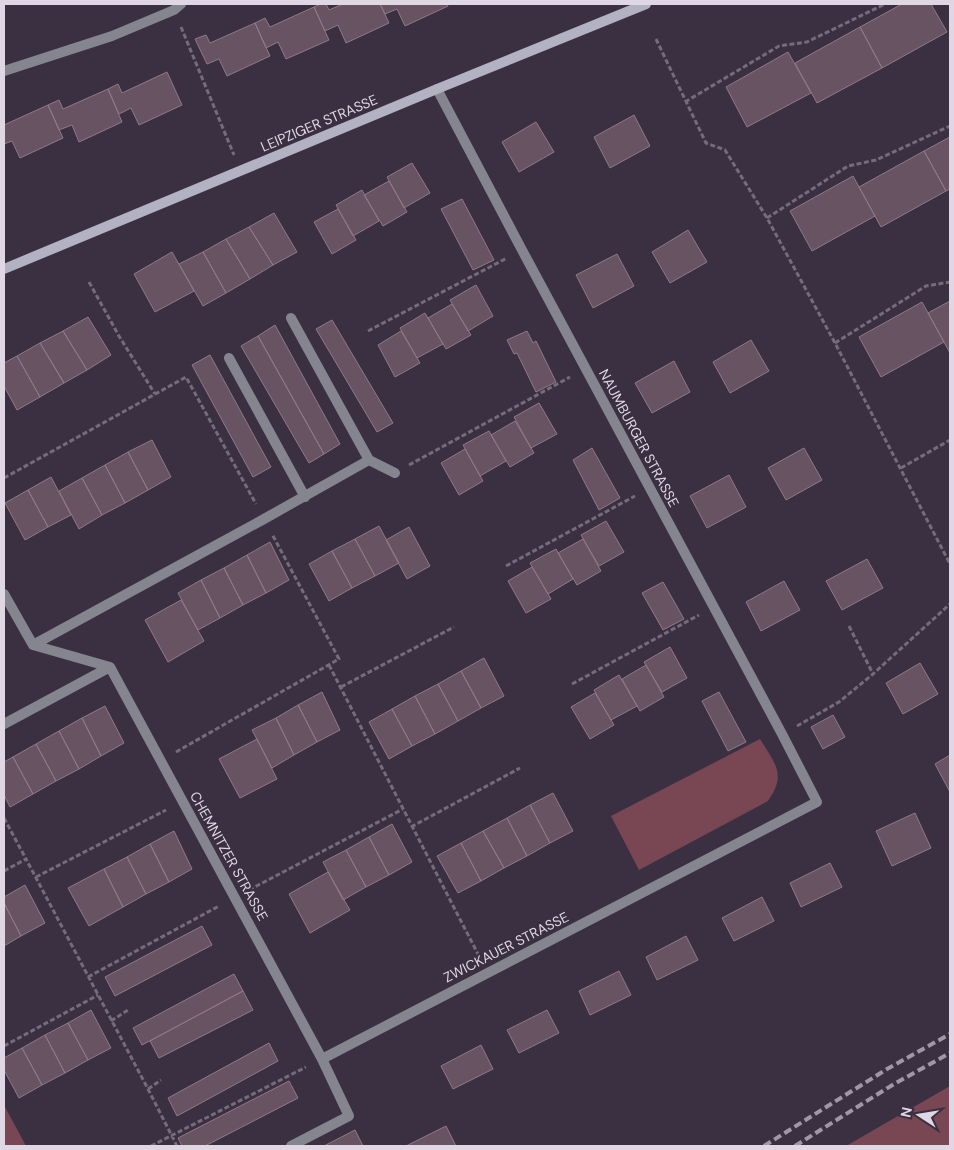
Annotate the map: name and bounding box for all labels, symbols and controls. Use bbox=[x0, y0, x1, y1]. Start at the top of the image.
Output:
street label: LEIPZIGER STRASSE bbox=[258, 90, 380, 156]
street label: NAUMBURGER STRASSE bbox=[595, 366, 683, 510]
street label: CHEMNITZER STRASSE bbox=[186, 788, 272, 924]
street label: ZWICKAUER STRASSE bbox=[440, 908, 572, 986]
north arrow bbox=[894, 1090, 944, 1140]
text: N bbox=[896, 1105, 916, 1119]

